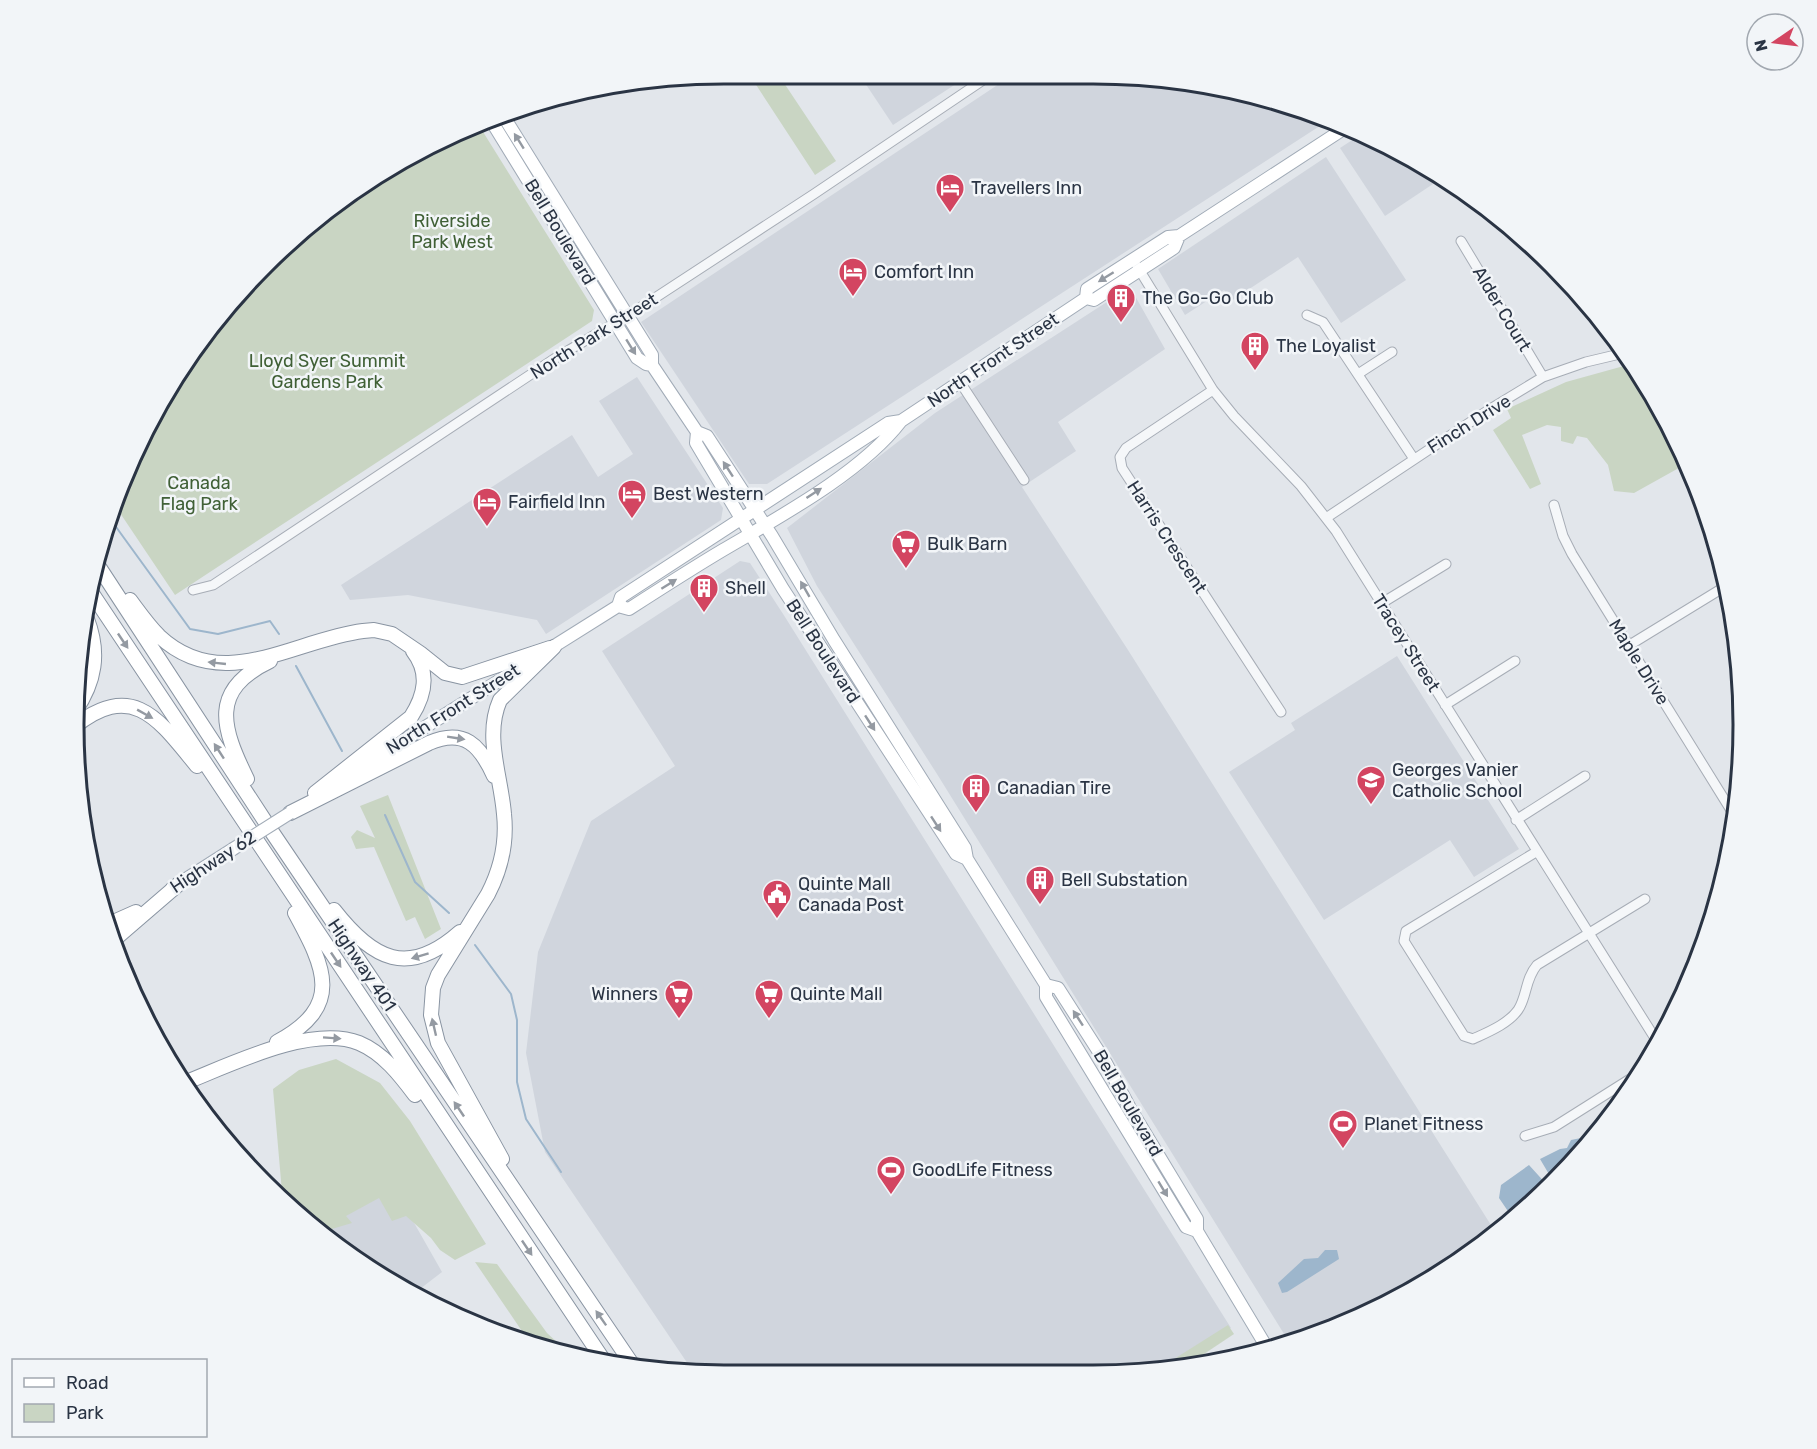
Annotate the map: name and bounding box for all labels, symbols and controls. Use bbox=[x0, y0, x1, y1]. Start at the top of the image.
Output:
north arrow bbox=[1745, 12, 1805, 72]
text: N bbox=[1750, 38, 1772, 53]
one-way arrow bbox=[514, 133, 525, 149]
hotel icon: Travellers Inn bbox=[934, 172, 966, 214]
street label: Bell Boulevard bbox=[520, 175, 600, 289]
place label: Travellers Inn bbox=[971, 177, 1082, 199]
park label: Riverside Park West bbox=[411, 210, 493, 253]
hotel icon: Comfort Inn bbox=[837, 256, 869, 298]
place label: Comfort Inn bbox=[874, 261, 974, 283]
street label: Alder Court bbox=[1468, 263, 1536, 355]
one-way arrow bbox=[1099, 271, 1115, 283]
building icon: The Go-Go Club bbox=[1105, 282, 1137, 324]
place label: The Go-Go Club bbox=[1142, 287, 1274, 309]
street label: North Park Street bbox=[526, 288, 662, 384]
street label: North Front Street bbox=[923, 308, 1063, 412]
building icon: The Loyalist bbox=[1239, 330, 1271, 372]
place label: The Loyalist bbox=[1276, 335, 1376, 357]
one-way arrow bbox=[625, 339, 636, 355]
park label: Lloyd Syer Summit Gardens Park bbox=[249, 350, 405, 393]
street label: Finch Drive bbox=[1423, 390, 1515, 458]
one-way arrow bbox=[723, 460, 734, 477]
park label: Canada Flag Park bbox=[160, 472, 238, 515]
street label: Harris Crescent bbox=[1122, 476, 1212, 598]
hotel icon: Best Western bbox=[616, 478, 648, 520]
place label: Best Western bbox=[653, 483, 764, 505]
hotel icon: Fairfield Inn bbox=[471, 486, 503, 528]
one-way arrow bbox=[806, 488, 822, 499]
place label: Fairfield Inn bbox=[508, 491, 605, 513]
supermarket icon: Bulk Barn bbox=[890, 528, 922, 570]
place label: Bulk Barn bbox=[927, 533, 1007, 555]
building icon: Shell bbox=[688, 572, 720, 614]
place label: Shell bbox=[725, 577, 766, 599]
one-way arrow bbox=[661, 579, 677, 590]
one-way arrow bbox=[799, 581, 810, 597]
street label: Tracey Street bbox=[1367, 590, 1445, 696]
street label: Bell Boulevard bbox=[781, 595, 865, 707]
street label: Maple Drive bbox=[1604, 615, 1674, 709]
one-way arrow bbox=[118, 633, 129, 649]
one-way arrow bbox=[208, 658, 227, 668]
street label: North Front Street bbox=[382, 659, 524, 759]
one-way arrow bbox=[137, 708, 154, 718]
one-way arrow bbox=[864, 714, 876, 730]
one-way arrow bbox=[447, 734, 466, 743]
one-way arrow bbox=[213, 743, 225, 759]
place label: Georges Vanier Catholic School bbox=[1392, 759, 1522, 802]
school or university icon: Georges Vanier Catholic School bbox=[1355, 764, 1387, 806]
building icon: Canadian Tire bbox=[960, 772, 992, 814]
place label: Canadian Tire bbox=[997, 777, 1111, 799]
one-way arrow bbox=[930, 816, 941, 832]
street label: Highway 62 bbox=[166, 826, 260, 898]
building icon: Bell Substation bbox=[1024, 864, 1056, 906]
place label: Bell Substation bbox=[1061, 869, 1188, 891]
place label: Quinte Mall Canada Post bbox=[798, 873, 904, 916]
public building icon: Quinte Mall Canada Post bbox=[761, 878, 793, 920]
street label: Highway 401 bbox=[323, 915, 401, 1015]
one-way arrow bbox=[330, 952, 341, 968]
one-way arrow bbox=[411, 952, 429, 961]
supermarket icon: Winners bbox=[663, 978, 695, 1020]
supermarket icon: Quinte Mall bbox=[753, 978, 785, 1020]
place label: Winners bbox=[591, 983, 658, 1005]
place label: Quinte Mall bbox=[790, 983, 883, 1005]
one-way arrow bbox=[1073, 1010, 1084, 1026]
one-way arrow bbox=[428, 1018, 438, 1037]
one-way arrow bbox=[322, 1033, 341, 1043]
street label: Bell Boulevard bbox=[1089, 1046, 1167, 1160]
one-way arrow bbox=[453, 1102, 465, 1118]
sports icon: Planet Fitness bbox=[1327, 1108, 1359, 1150]
place label: Planet Fitness bbox=[1364, 1113, 1484, 1135]
sports icon: GoodLife Fitness bbox=[875, 1154, 907, 1196]
place label: GoodLife Fitness bbox=[912, 1159, 1053, 1181]
one-way arrow bbox=[1157, 1181, 1168, 1197]
one-way arrow bbox=[522, 1240, 533, 1256]
one-way arrow bbox=[595, 1311, 607, 1327]
legend bbox=[12, 1359, 207, 1437]
text: Road bbox=[66, 1372, 109, 1394]
text: Park bbox=[66, 1402, 104, 1424]

